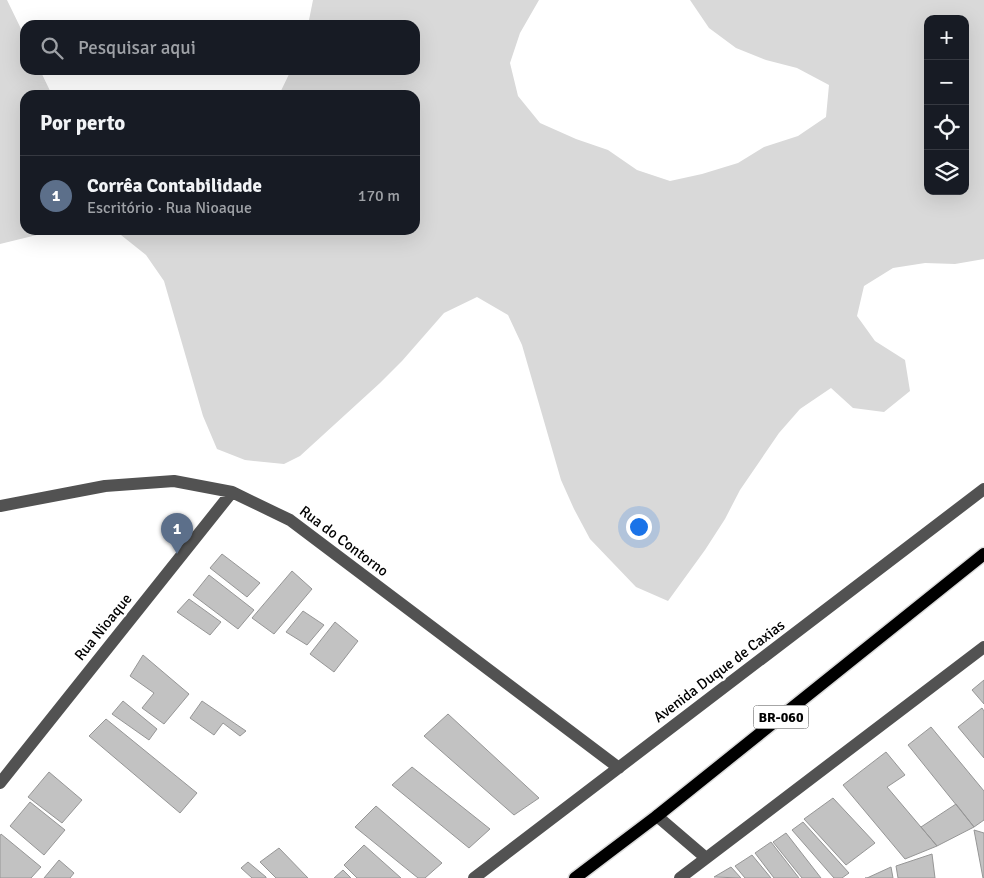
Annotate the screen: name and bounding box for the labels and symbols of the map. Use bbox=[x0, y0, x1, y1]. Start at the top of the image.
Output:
street label: Rua do Contorno bbox=[296, 502, 392, 580]
pin: 1 bbox=[161, 513, 193, 554]
your location bbox=[626, 514, 652, 540]
street label: Rua Nioaque bbox=[71, 590, 135, 664]
street label: Avenida Duque de Caxias bbox=[650, 616, 788, 726]
road number: BR-060 bbox=[754, 706, 808, 729]

